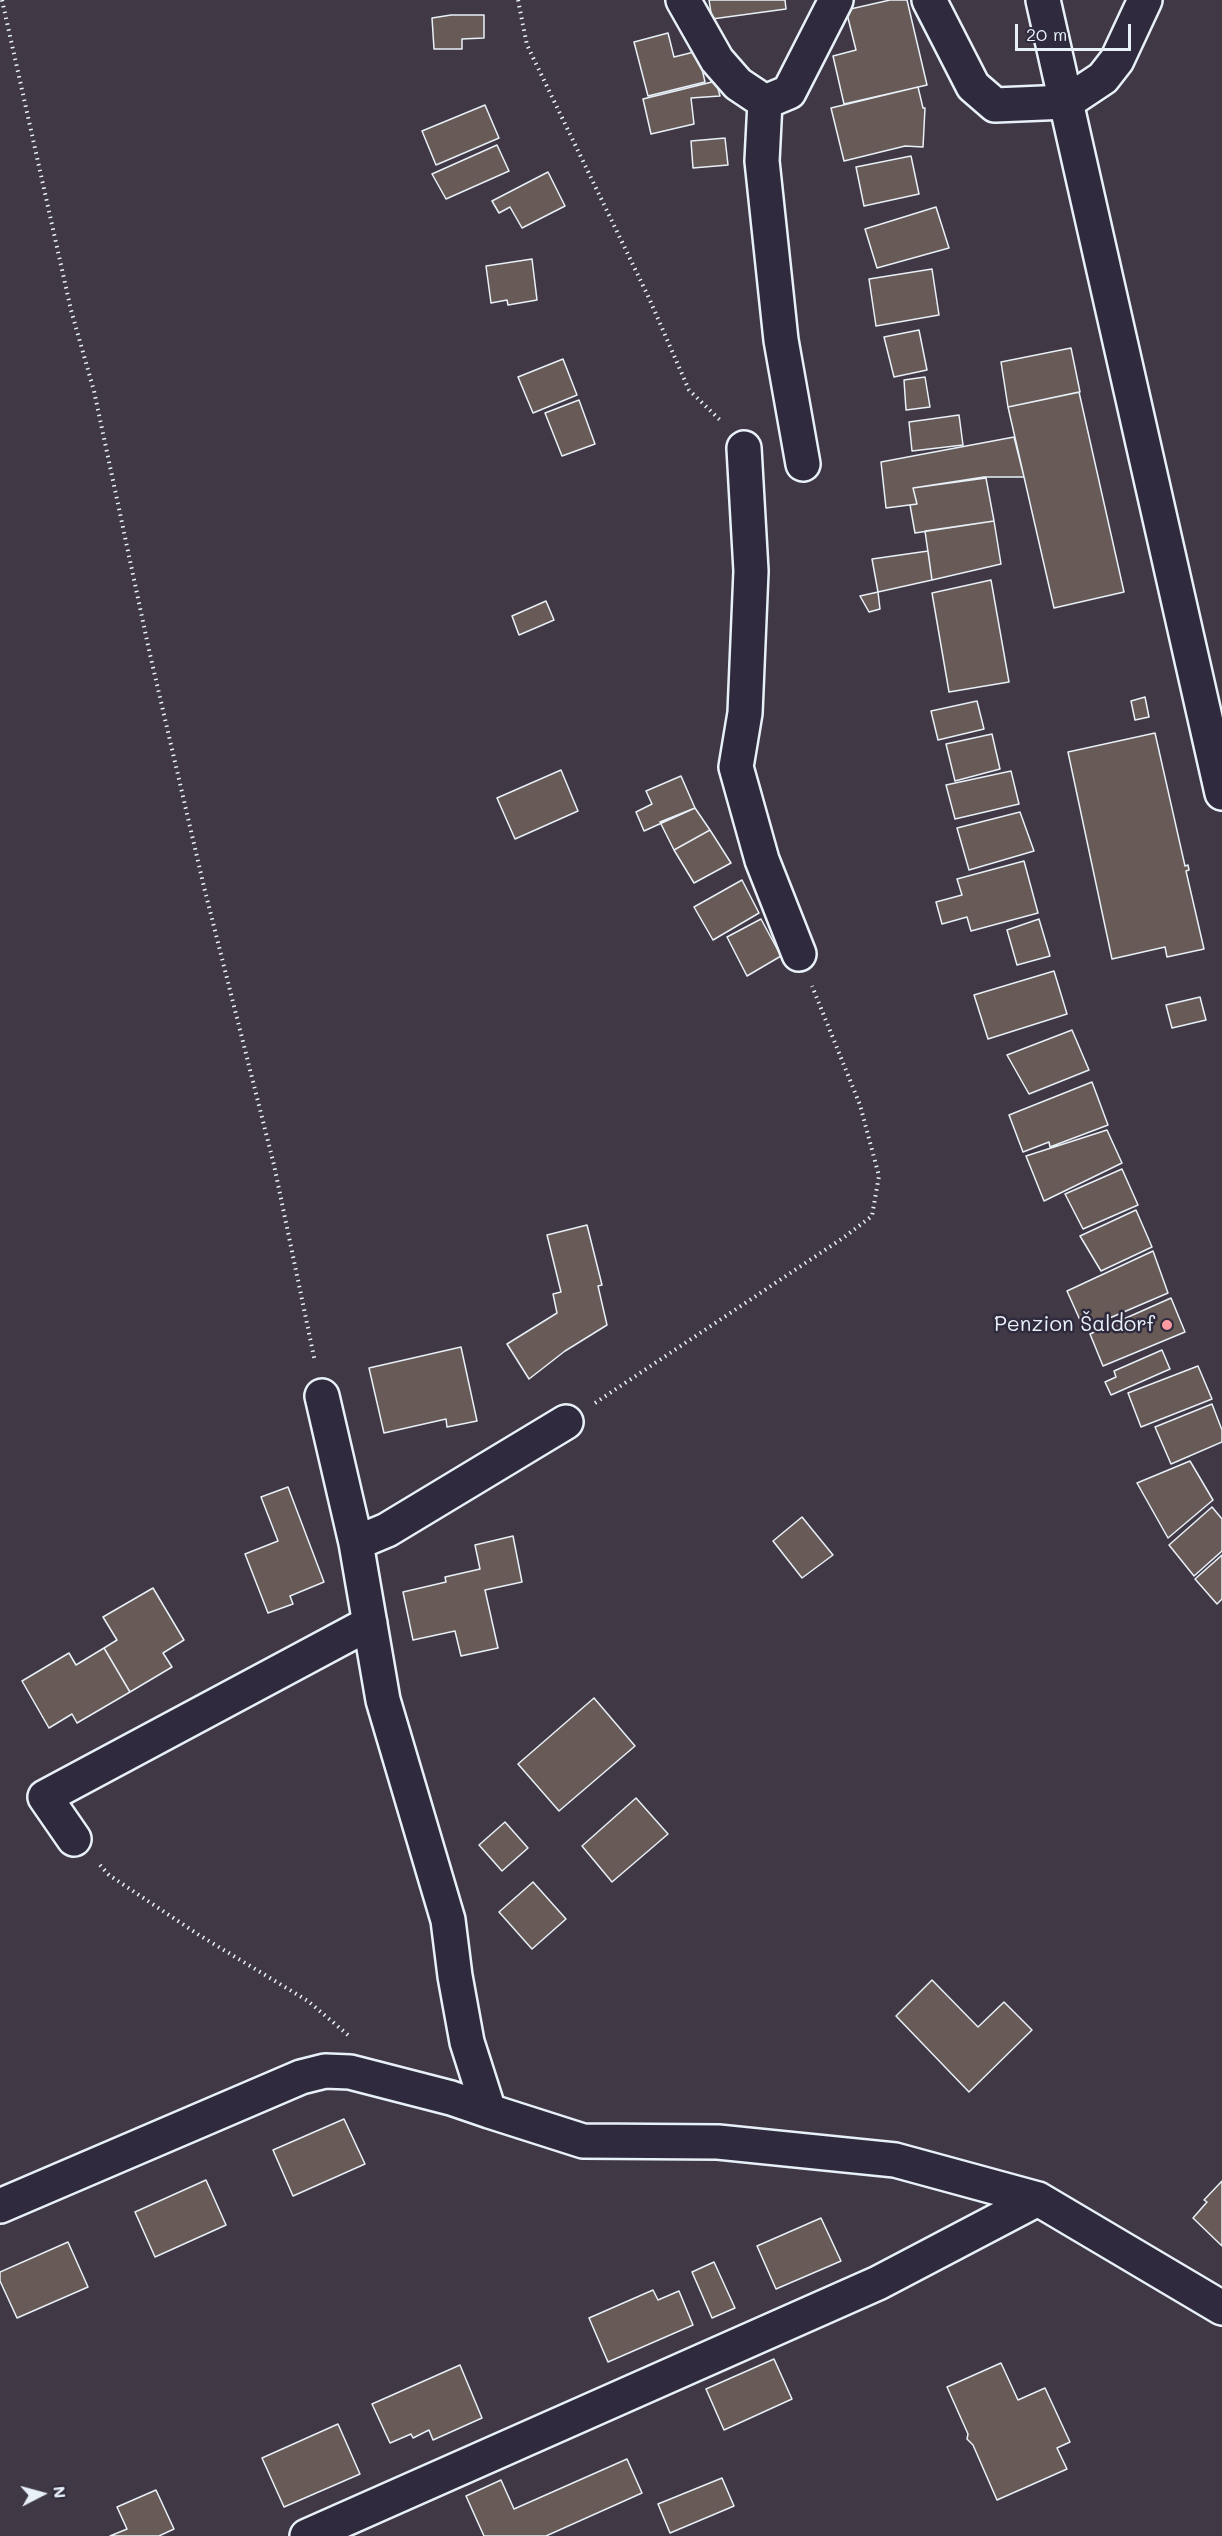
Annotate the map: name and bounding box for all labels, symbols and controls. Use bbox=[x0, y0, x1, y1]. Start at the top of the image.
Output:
scale bar bbox=[1018, 12, 1134, 50]
text: 20 m bbox=[1026, 22, 1067, 46]
place label: Penzion Šaldorf bbox=[994, 1312, 1155, 1338]
marker: Penzion Šaldorf bbox=[1160, 1318, 1174, 1332]
north arrow bbox=[12, 2464, 72, 2524]
text: N bbox=[49, 2485, 71, 2499]

